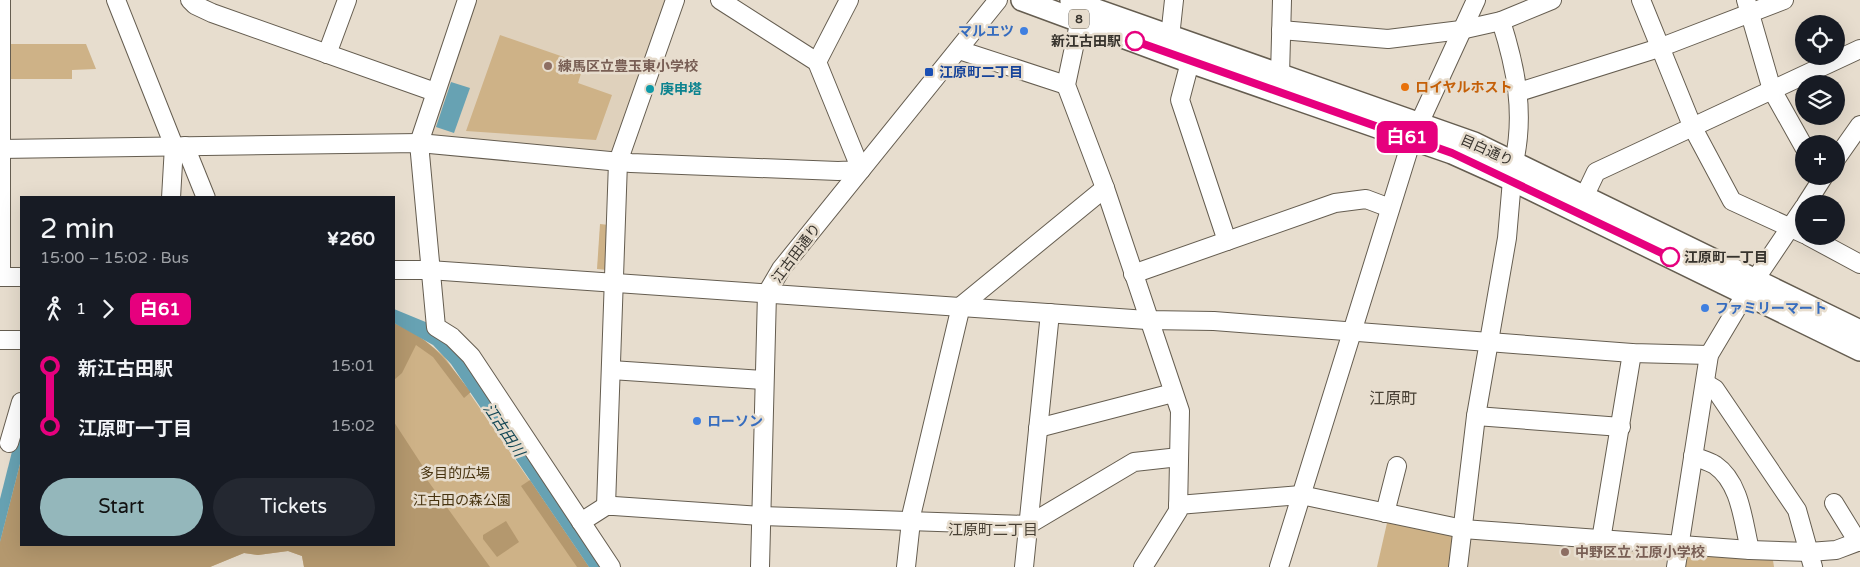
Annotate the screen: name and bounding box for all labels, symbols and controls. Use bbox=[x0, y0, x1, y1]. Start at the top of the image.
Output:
road number: 8 bbox=[1069, 10, 1089, 28]
map controls bbox=[1795, 15, 1845, 245]
button: locate bbox=[1795, 15, 1845, 65]
place label: マルエツ bbox=[958, 23, 1014, 40]
marker: マルエツ bbox=[1018, 25, 1030, 37]
marker: 新江古田駅 bbox=[1125, 31, 1145, 51]
place label: 新江古田駅 bbox=[1051, 33, 1121, 50]
place label: 練馬区立豊玉東小学校 bbox=[558, 58, 698, 75]
marker: 練馬区立豊玉東小学校 bbox=[542, 60, 554, 72]
place label: 江原町二丁目 bbox=[939, 64, 1023, 81]
marker: 江原町二丁目 bbox=[923, 66, 935, 78]
button: layers bbox=[1795, 75, 1845, 125]
place label: ロイヤルホスト bbox=[1415, 79, 1513, 96]
place label: 庚申塔 bbox=[660, 81, 702, 98]
marker: ロイヤルホスト bbox=[1399, 81, 1411, 93]
marker: 庚申塔 bbox=[644, 83, 656, 95]
line badge: 白61 bbox=[1378, 121, 1436, 153]
text: 白61 bbox=[1387, 126, 1427, 148]
street label: 目白通り bbox=[1458, 131, 1516, 170]
button: + bbox=[1795, 135, 1845, 185]
button: − bbox=[1795, 195, 1845, 245]
text: 2 min bbox=[40, 212, 115, 246]
street label: 江古田通り bbox=[769, 220, 824, 286]
text: ¥260 bbox=[327, 228, 375, 250]
marker: 江原町一丁目 bbox=[1660, 247, 1680, 267]
text: 15:00 – 15:02 · Bus bbox=[40, 248, 189, 268]
place label: 江原町一丁目 bbox=[1684, 249, 1768, 266]
icon: walk bbox=[40, 295, 68, 323]
icon: forward bbox=[94, 295, 122, 323]
text: 白61 bbox=[140, 298, 181, 320]
text: 1 bbox=[76, 299, 86, 319]
place label: ファミリーマート bbox=[1715, 300, 1827, 317]
marker: ファミリーマート bbox=[1699, 302, 1711, 314]
text: 15:01 bbox=[331, 356, 375, 376]
text: 新江古田駅 bbox=[78, 358, 173, 380]
district label: 江原町 bbox=[1369, 389, 1417, 409]
water label: 江古田川 bbox=[480, 400, 529, 462]
place label: ローソン bbox=[707, 413, 763, 430]
marker: ローソン bbox=[691, 415, 703, 427]
text: 15:02 bbox=[331, 416, 375, 436]
text: 江原町一丁目 bbox=[78, 418, 192, 440]
park label: 多目的広場 bbox=[420, 465, 490, 482]
button: Start bbox=[40, 478, 203, 536]
button: Tickets bbox=[213, 478, 375, 536]
park label: 江古田の森公園 bbox=[413, 492, 511, 509]
district label: 江原町二丁目 bbox=[948, 521, 1038, 539]
place label: 中野区立 江原小学校 bbox=[1575, 544, 1705, 561]
marker: 中野区立 江原小学校 bbox=[1559, 546, 1571, 558]

